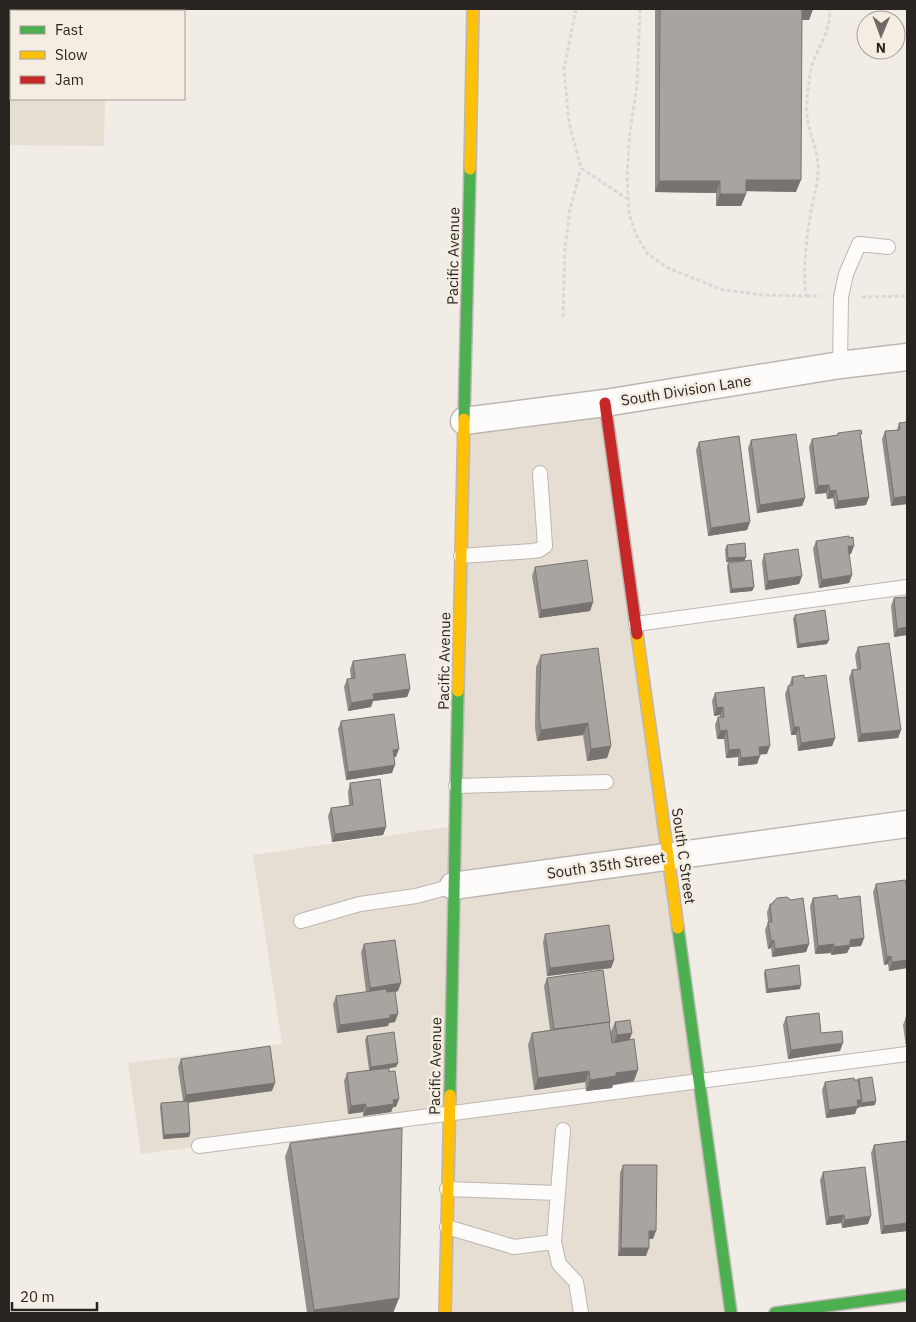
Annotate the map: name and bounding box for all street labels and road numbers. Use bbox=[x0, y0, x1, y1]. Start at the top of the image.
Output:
street label: Pacific Avenue bbox=[443, 207, 463, 305]
street label: South Division Lane bbox=[619, 370, 753, 410]
street label: Pacific Avenue bbox=[434, 612, 454, 710]
street label: South C Street bbox=[668, 807, 700, 905]
street label: South 35th Street bbox=[546, 847, 666, 883]
street label: Pacific Avenue bbox=[425, 1017, 445, 1115]

